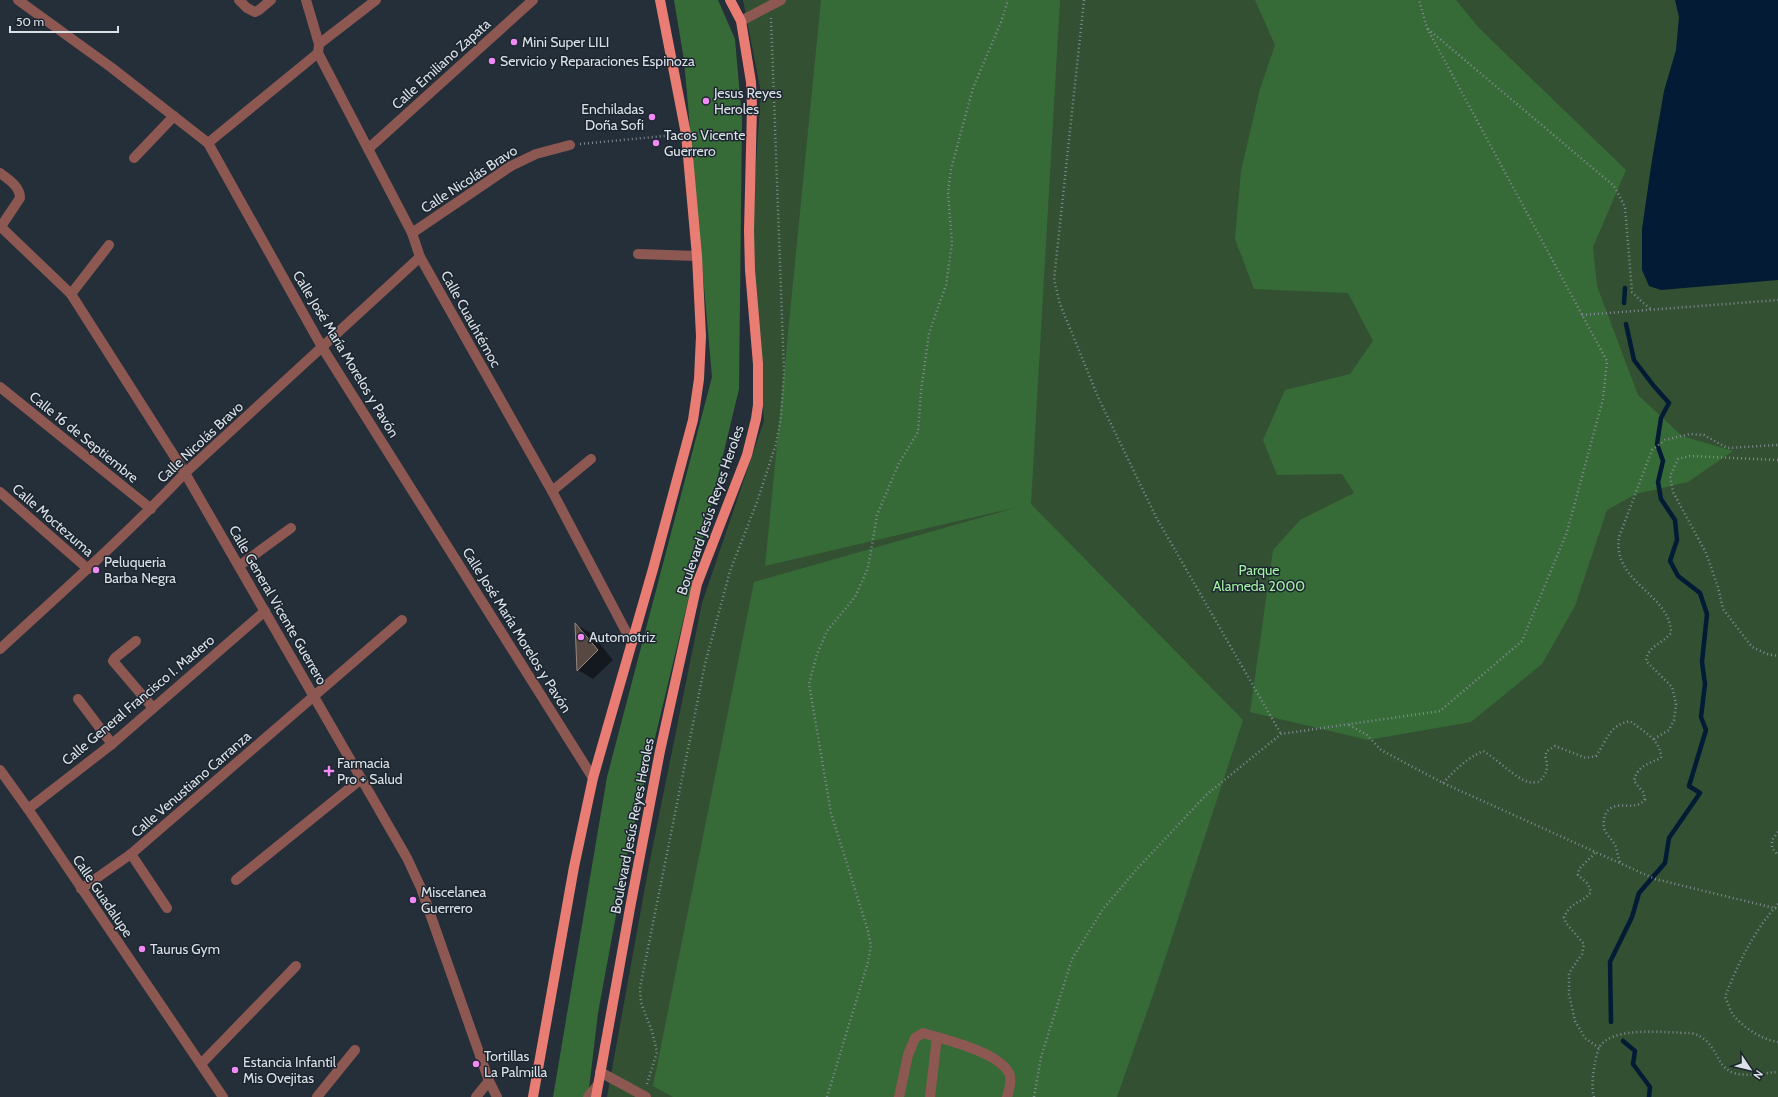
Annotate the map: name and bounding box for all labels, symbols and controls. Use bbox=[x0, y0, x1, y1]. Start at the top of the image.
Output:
scale bar bbox=[10, 8, 118, 34]
text: 50 m bbox=[16, 14, 44, 29]
street label: Calle Emiliano Zapata bbox=[388, 15, 494, 113]
place label: Mini Super LILI bbox=[522, 33, 609, 51]
marker: Mini Super LILI bbox=[509, 37, 519, 47]
place label: Servicio y Reparaciones Espinoza bbox=[500, 52, 695, 70]
marker: Servicio y Reparaciones Espinoza bbox=[487, 56, 497, 66]
place label: Jesus Reyes Heroles bbox=[713, 84, 782, 118]
marker: Jesus Reyes Heroles bbox=[701, 96, 711, 106]
place label: Enchiladas Doña Sofi bbox=[581, 100, 644, 134]
marker: Enchiladas Doña Sofi bbox=[647, 112, 657, 122]
place label: Tacos Vicente Guerrero bbox=[664, 126, 745, 160]
marker: Tacos Vicente Guerrero bbox=[651, 138, 661, 148]
street label: Calle Nicolás Bravo bbox=[417, 141, 521, 217]
street label: Calle José María Morelos y Pavón bbox=[289, 267, 403, 441]
street label: Calle Cuauhtémoc bbox=[437, 268, 505, 370]
street label: Calle 16 de Septiembre bbox=[26, 387, 142, 487]
street label: Calle Nicolás Bravo bbox=[153, 397, 247, 487]
street label: Boulevard Jesús Reyes Heroles bbox=[672, 423, 748, 597]
street label: Calle Moctezuma bbox=[9, 480, 98, 561]
street label: Calle General Vicente Guerrero bbox=[225, 522, 331, 688]
street label: Calle José María Morelos y Pavón bbox=[459, 544, 575, 716]
place label: Peluqueria Barba Negra bbox=[104, 553, 176, 587]
park label: Parque Alameda 2000 bbox=[1213, 561, 1305, 595]
marker: Peluqueria Barba Negra bbox=[91, 565, 101, 575]
place label: Automotriz bbox=[589, 628, 656, 646]
street label: Calle General Francisco I. Madero bbox=[58, 631, 218, 769]
marker: Automotriz bbox=[576, 632, 586, 642]
street label: Calle Venustiano Carranza bbox=[127, 727, 255, 841]
street label: Boulevard Jesús Reyes Heroles bbox=[606, 737, 658, 915]
place label: Farmacia Pro + Salud bbox=[337, 754, 403, 788]
marker: Farmacia Pro + Salud bbox=[324, 766, 334, 776]
street label: Calle Guadalupe bbox=[69, 851, 137, 941]
place label: Miscelanea Guerrero bbox=[421, 883, 486, 917]
marker: Miscelanea Guerrero bbox=[408, 895, 418, 905]
place label: Taurus Gym bbox=[150, 940, 220, 958]
marker: Taurus Gym bbox=[137, 944, 147, 954]
place label: Tortillas La Palmilla bbox=[484, 1047, 548, 1081]
north arrow bbox=[1730, 1049, 1770, 1089]
place label: Estancia Infantil Mis Ovejitas bbox=[243, 1053, 337, 1087]
marker: Tortillas La Palmilla bbox=[471, 1059, 481, 1069]
marker: Estancia Infantil Mis Ovejitas bbox=[230, 1065, 240, 1075]
text: N bbox=[1750, 1068, 1766, 1082]

